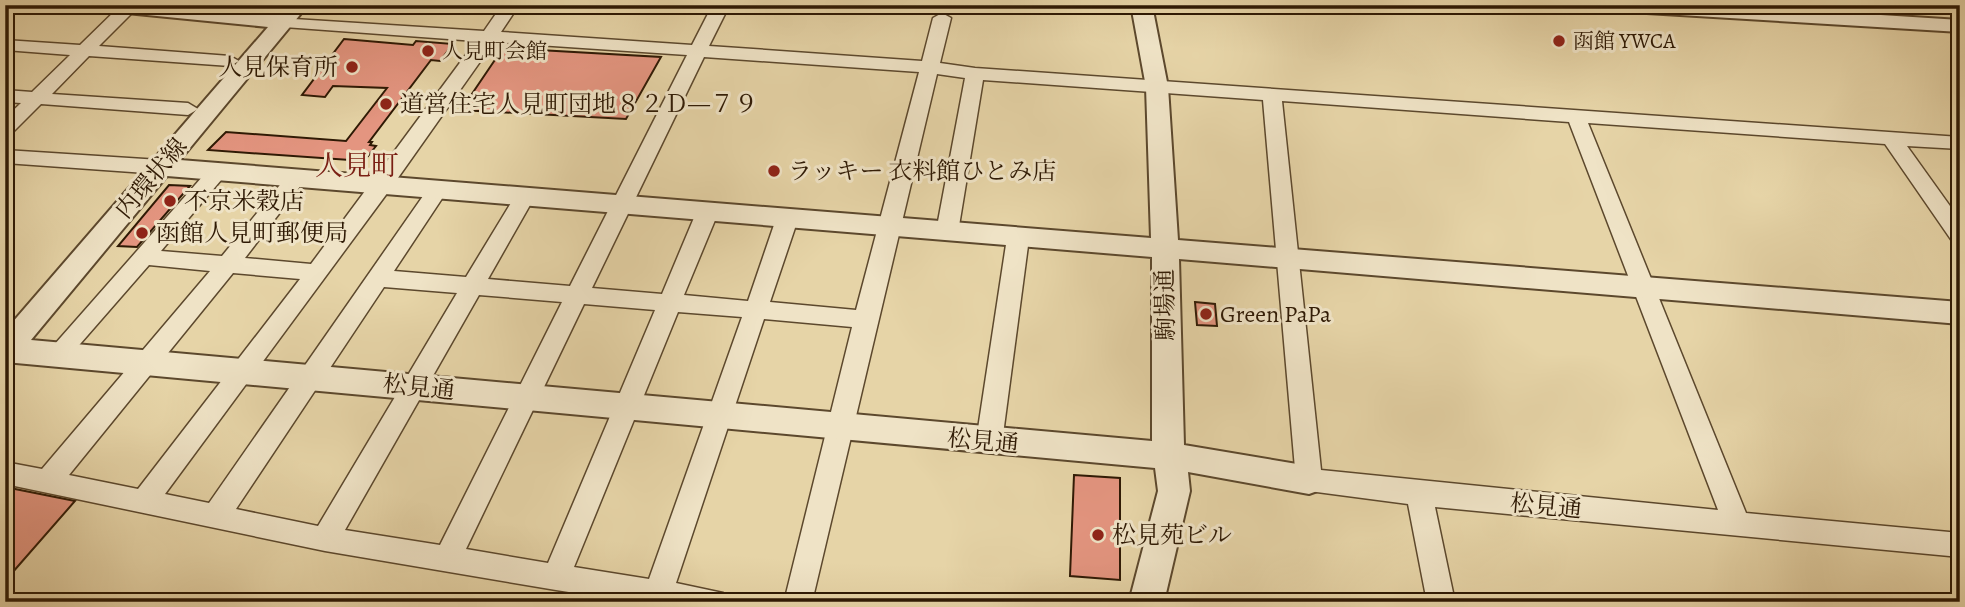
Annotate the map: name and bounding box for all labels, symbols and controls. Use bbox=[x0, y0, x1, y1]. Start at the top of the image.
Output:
place label: 函館 YWCA bbox=[1573, 27, 1676, 55]
marker: 函館 YWCA bbox=[1551, 33, 1567, 49]
place label: 人見町会館 bbox=[442, 37, 547, 65]
marker: 人見町会館 bbox=[420, 43, 436, 59]
place label: 人見保育所 bbox=[218, 51, 338, 83]
marker: 人見保育所 bbox=[344, 59, 360, 75]
place label: 道営住宅人見町団地８２Ｄ―７９ bbox=[400, 88, 758, 120]
marker: 道営住宅人見町団地８２Ｄ―７９ bbox=[378, 96, 394, 112]
street label: 内環状線 bbox=[108, 131, 194, 225]
district label: 人見町 bbox=[315, 147, 399, 185]
place label: ラッキー 衣料館ひとみ店 bbox=[788, 155, 1056, 187]
marker: ラッキー 衣料館ひとみ店 bbox=[766, 163, 782, 179]
place label: 不京米穀店 bbox=[184, 185, 304, 217]
marker: 不京米穀店 bbox=[162, 193, 178, 209]
place label: 函館人見町郵便局 bbox=[156, 217, 348, 249]
marker: 函館人見町郵便局 bbox=[134, 225, 150, 241]
street label: 駒場通 bbox=[1148, 269, 1182, 341]
place label: Green PaPa bbox=[1220, 298, 1332, 330]
marker: Green PaPa bbox=[1198, 306, 1214, 322]
street label: 松見通 bbox=[382, 367, 456, 407]
street label: 松見通 bbox=[946, 422, 1020, 460]
street label: 松見通 bbox=[1509, 487, 1583, 525]
place label: 松見苑ビル bbox=[1112, 519, 1232, 551]
marker: 松見苑ビル bbox=[1090, 527, 1106, 543]

